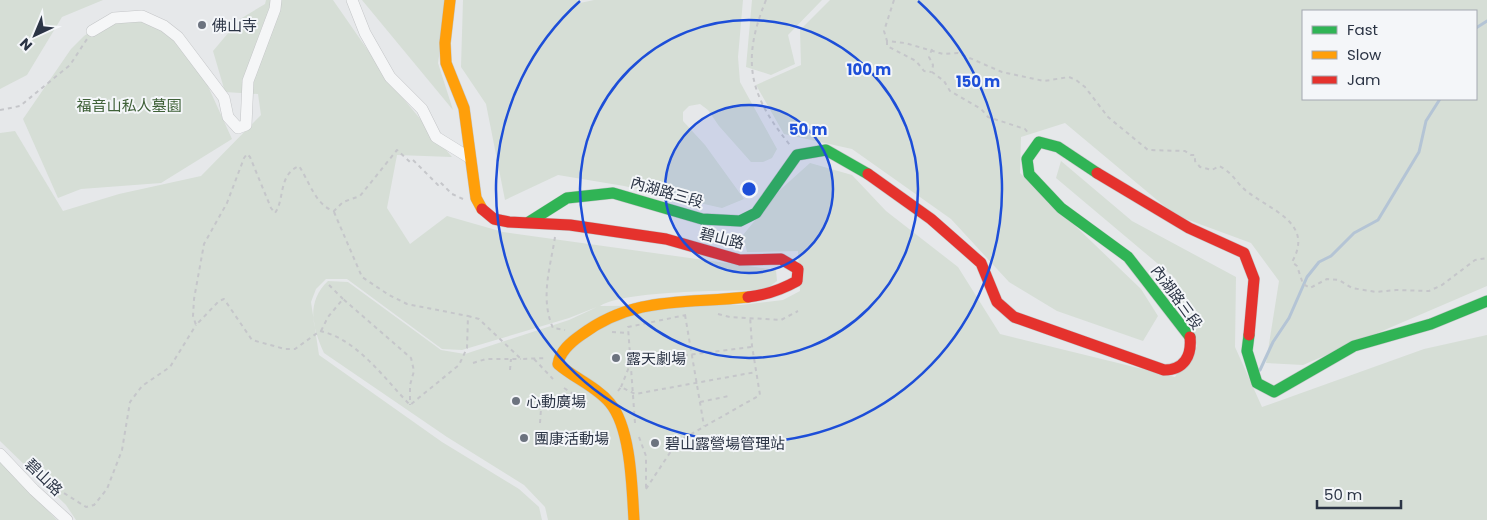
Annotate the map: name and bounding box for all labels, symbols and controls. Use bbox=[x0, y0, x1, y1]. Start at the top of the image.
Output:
north arrow bbox=[10, 10, 60, 60]
legend bbox=[1302, 10, 1477, 100]
place label: 佛山寺 bbox=[212, 15, 257, 36]
marker: 佛山寺 bbox=[196, 19, 208, 31]
text: Fast bbox=[1347, 19, 1378, 40]
text: N bbox=[15, 34, 37, 55]
text: Slow bbox=[1347, 44, 1382, 65]
text: 100 m bbox=[847, 59, 891, 80]
text: Jam bbox=[1347, 69, 1381, 90]
text: 150 m bbox=[956, 71, 1000, 92]
park label: 福音山私人墓園 bbox=[76, 95, 182, 116]
text: 50 m bbox=[789, 119, 827, 140]
street label: 內湖路三段 bbox=[628, 172, 706, 212]
centre of rings bbox=[740, 180, 758, 198]
street label: 碧山路 bbox=[698, 222, 746, 254]
street label: 內湖路三段 bbox=[1146, 260, 1208, 334]
place label: 露天劇場 bbox=[626, 348, 686, 369]
marker: 露天劇場 bbox=[610, 352, 622, 364]
place label: 心動廣場 bbox=[526, 391, 586, 412]
marker: 心動廣場 bbox=[510, 395, 522, 407]
place label: 團康活動場 bbox=[534, 428, 609, 449]
marker: 團康活動場 bbox=[518, 432, 530, 444]
place label: 碧山露營場管理站 bbox=[665, 433, 785, 454]
marker: 碧山露營場管理站 bbox=[649, 437, 661, 449]
street label: 碧山路 bbox=[21, 454, 67, 500]
scale bar bbox=[1317, 478, 1401, 510]
text: 50 m bbox=[1324, 484, 1362, 505]

